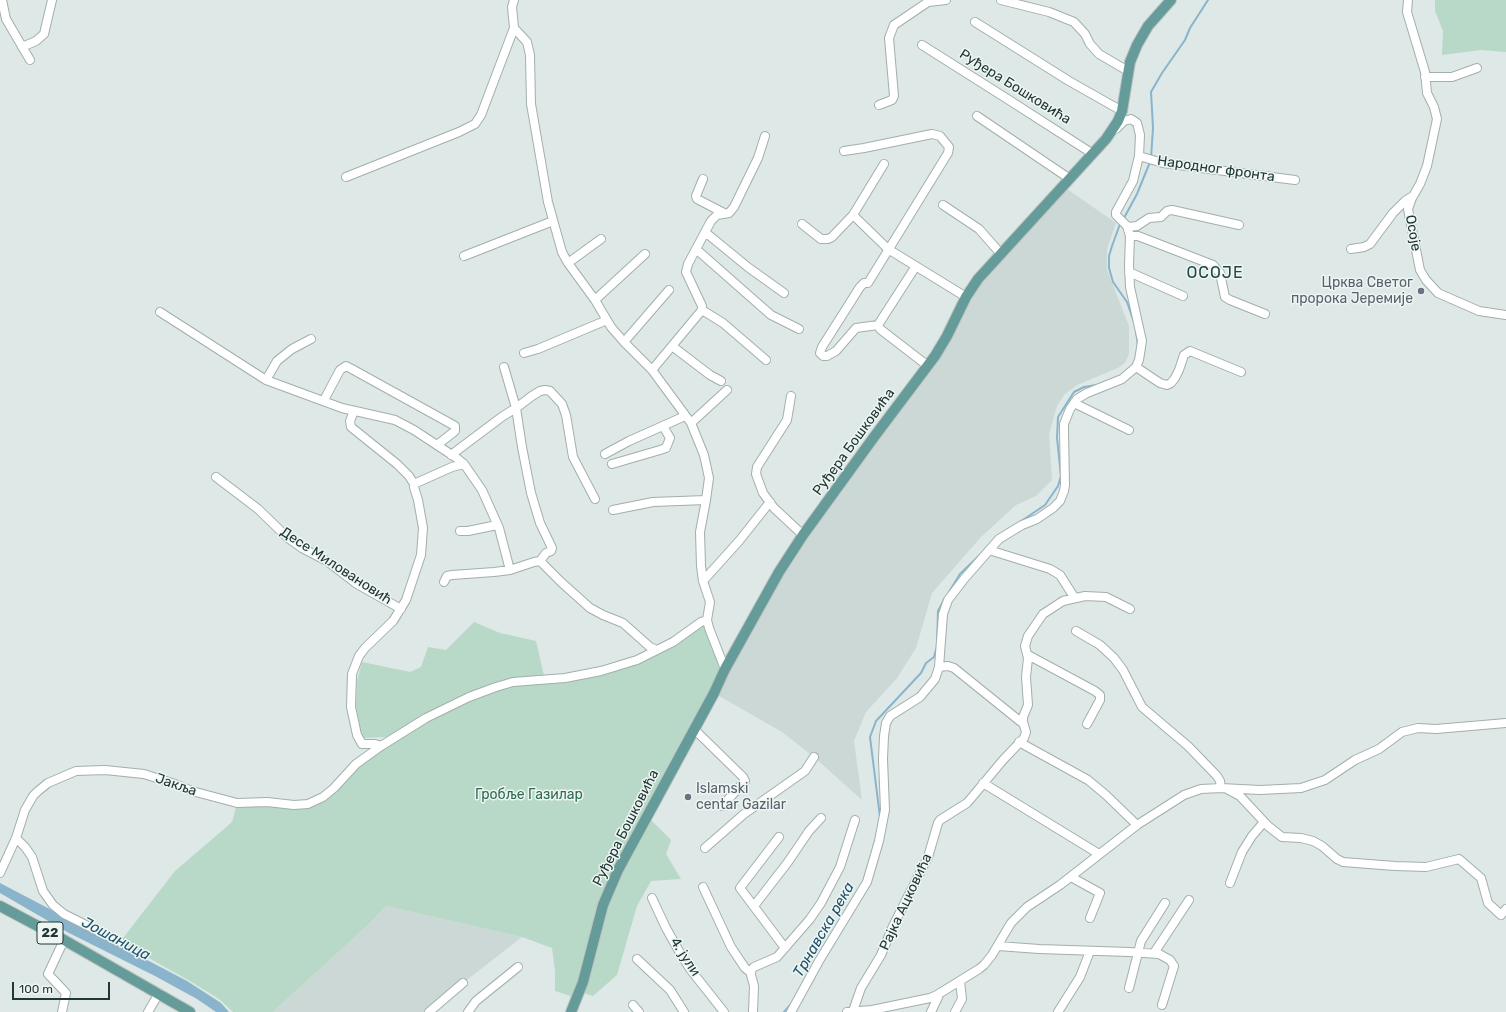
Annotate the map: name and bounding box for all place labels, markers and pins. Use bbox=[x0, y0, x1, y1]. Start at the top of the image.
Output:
place label: Црква Светог пророка Јеремије bbox=[1291, 275, 1413, 308]
marker: Црква Светог пророка Јеремије bbox=[1416, 286, 1426, 296]
place label: Islamski centar Gazilar bbox=[696, 781, 786, 814]
marker: Islamski centar Gazilar bbox=[683, 792, 693, 802]

